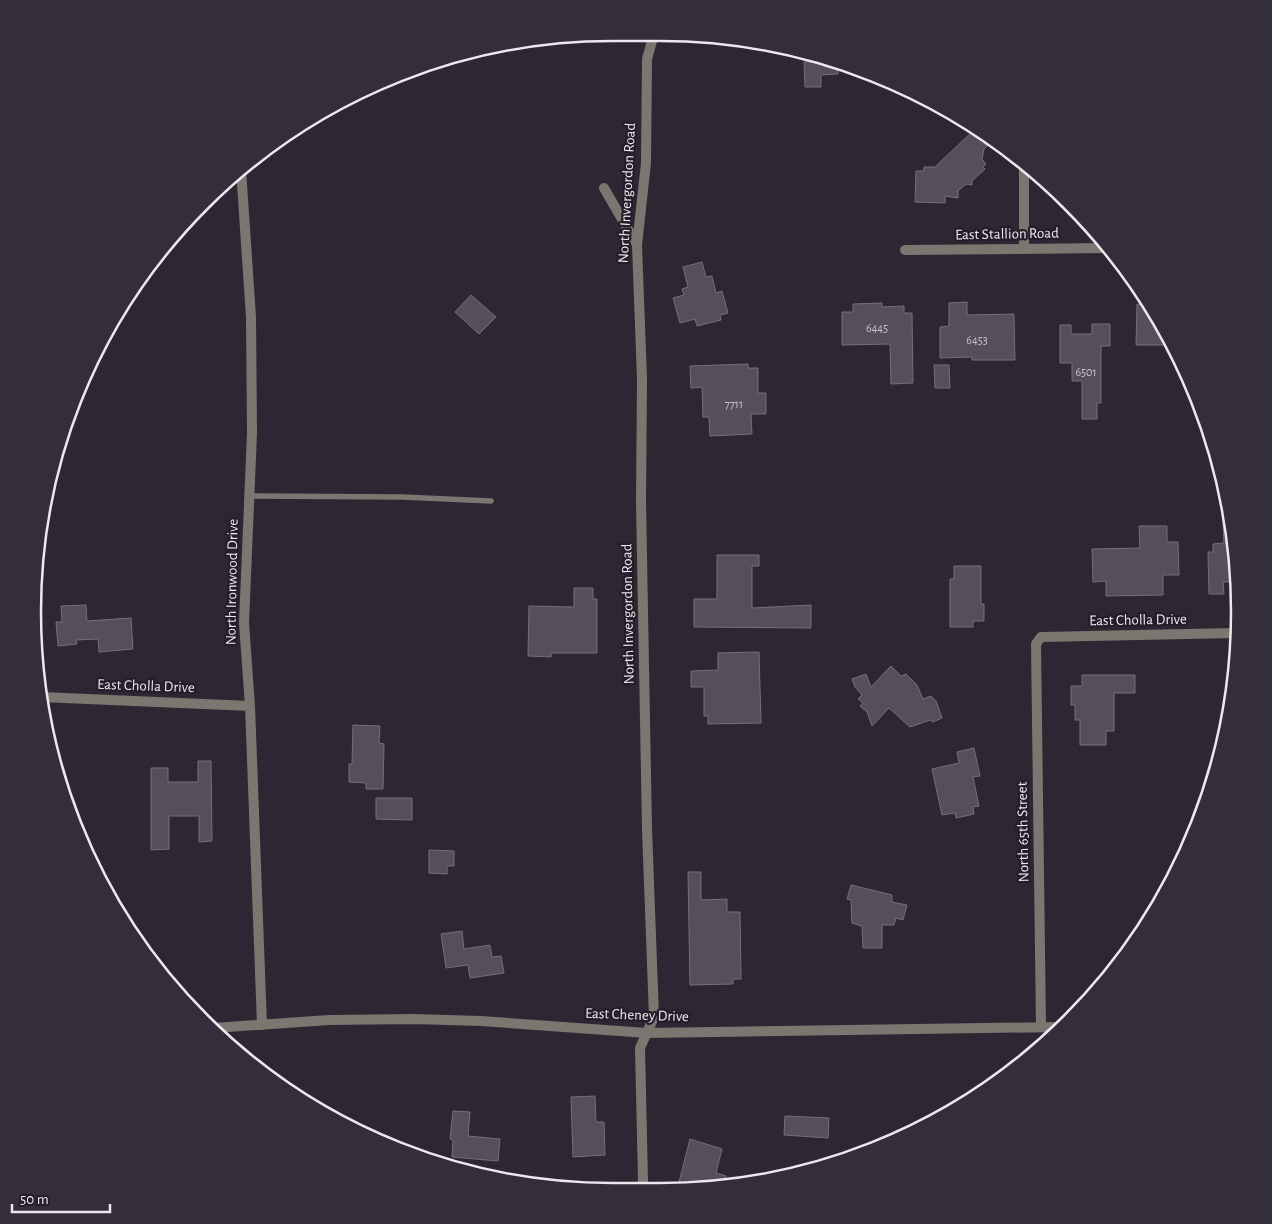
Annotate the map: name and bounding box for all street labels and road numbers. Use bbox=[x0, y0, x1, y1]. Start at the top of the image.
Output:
street label: North Invergordon Road bbox=[616, 122, 638, 264]
street label: East Stallion Road bbox=[955, 226, 1059, 242]
street label: North Ironwood Drive bbox=[223, 519, 241, 645]
street label: North Invergordon Road bbox=[619, 543, 637, 684]
street label: East Cholla Drive bbox=[1089, 612, 1187, 628]
street label: East Cholla Drive bbox=[97, 677, 195, 695]
street label: North 65th Street bbox=[1015, 781, 1031, 883]
street label: East Cheney Drive bbox=[585, 1006, 689, 1024]

